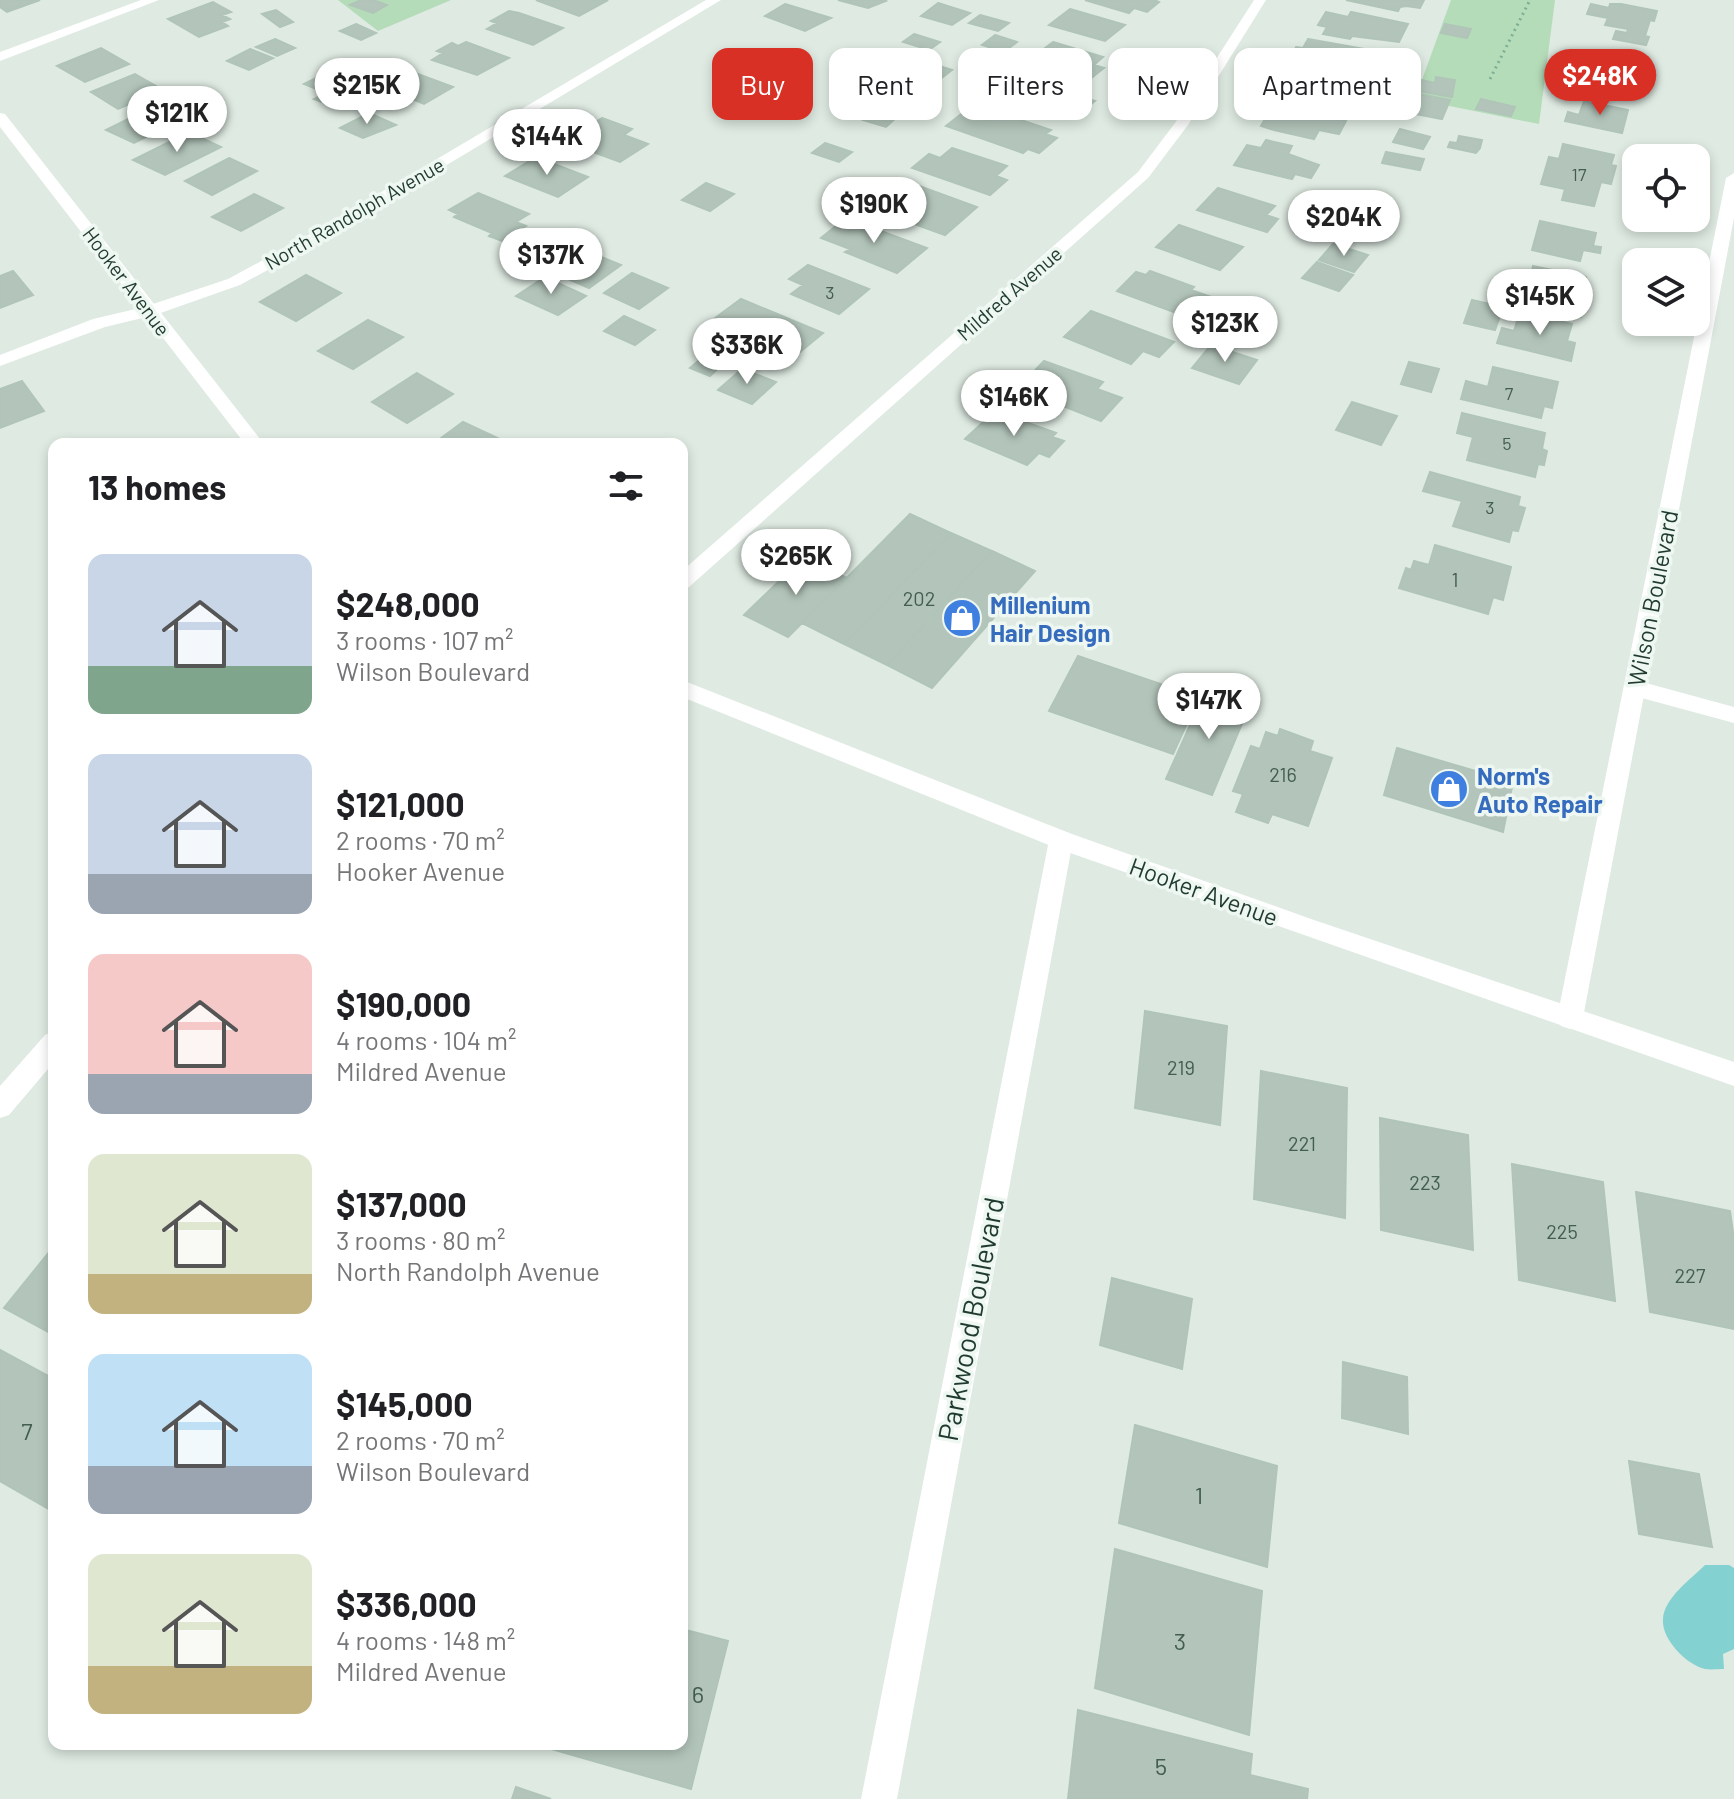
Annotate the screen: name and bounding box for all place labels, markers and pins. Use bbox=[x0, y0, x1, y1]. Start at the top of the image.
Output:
pin: $248K bbox=[1544, 49, 1656, 117]
pin: $215K bbox=[311, 58, 423, 126]
pin: $121K bbox=[121, 86, 233, 154]
pin: $144K bbox=[491, 109, 603, 177]
pin: $190K bbox=[818, 177, 930, 245]
pin: $204K bbox=[1288, 190, 1400, 258]
pin: $137K bbox=[495, 228, 607, 296]
pin: $145K bbox=[1484, 269, 1596, 337]
pin: $123K bbox=[1169, 296, 1281, 364]
pin: $336K bbox=[691, 318, 803, 386]
pin: $146K bbox=[958, 370, 1070, 438]
pin: $265K bbox=[740, 529, 852, 597]
place label: Millenium Hair Design bbox=[990, 590, 1110, 647]
shop icon: Millenium Hair Design bbox=[941, 597, 983, 639]
pin: $147K bbox=[1153, 673, 1265, 741]
place label: Norm's Auto Repair bbox=[1477, 761, 1603, 818]
shop icon: Norm's Auto Repair bbox=[1428, 768, 1470, 810]

